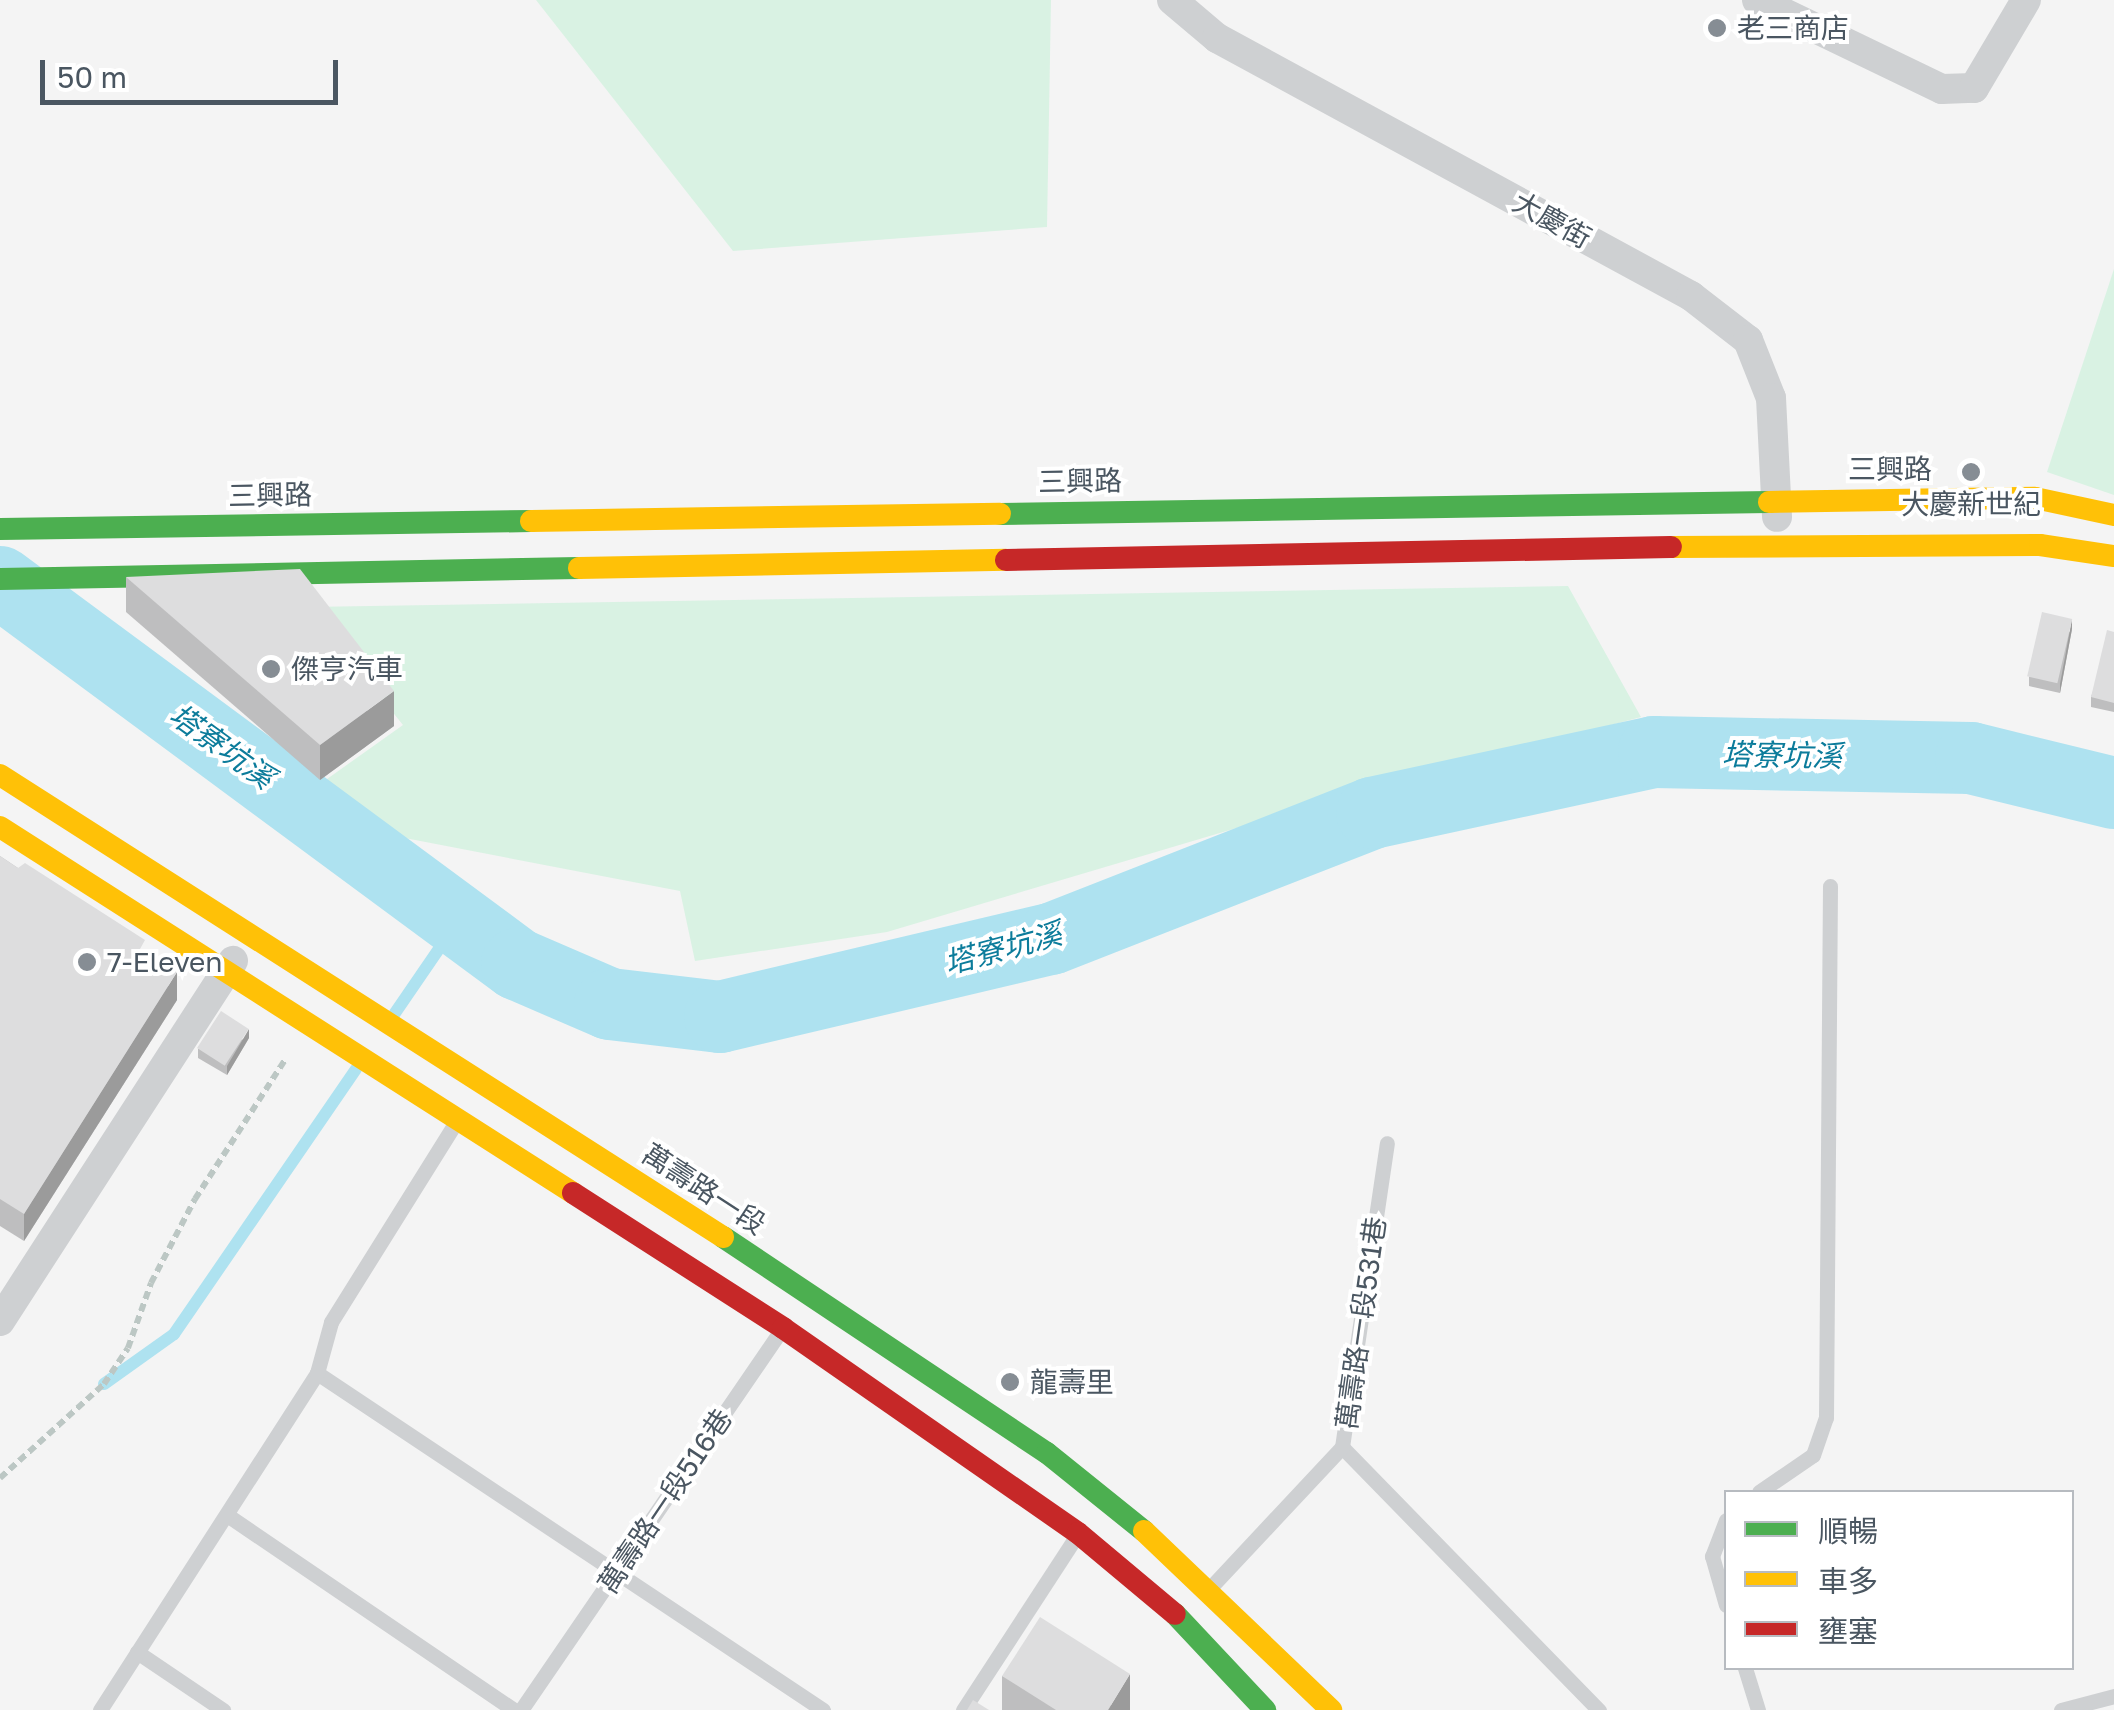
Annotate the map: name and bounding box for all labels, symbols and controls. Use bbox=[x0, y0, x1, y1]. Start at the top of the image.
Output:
place label: 老三商店 bbox=[1737, 11, 1849, 45]
marker: 老三商店 bbox=[1706, 17, 1728, 39]
scale bar bbox=[45, 40, 342, 102]
text: 50 m bbox=[57, 59, 127, 95]
street label: 大慶街 bbox=[1507, 185, 1597, 255]
street label: 三興路 bbox=[1848, 452, 1932, 486]
marker: 大慶新世紀 bbox=[1960, 461, 1982, 483]
street label: 三興路 bbox=[1038, 463, 1122, 499]
street label: 三興路 bbox=[228, 477, 312, 513]
place label: 大慶新世紀 bbox=[1901, 487, 2041, 521]
place label: 傑亨汽車 bbox=[291, 652, 403, 686]
marker: 傑亨汽車 bbox=[260, 658, 282, 680]
water label: 塔寮坑溪 bbox=[163, 696, 281, 796]
water label: 塔寮坑溪 bbox=[1722, 736, 1842, 774]
water label: 塔寮坑溪 bbox=[940, 915, 1066, 981]
place label: 7-Eleven bbox=[107, 945, 222, 979]
marker: 7-Eleven bbox=[76, 951, 98, 973]
street label: 萬壽路一段 bbox=[636, 1137, 772, 1241]
street label: 萬壽路一段531巷 bbox=[1329, 1215, 1393, 1431]
place label: 龍壽里 bbox=[1030, 1365, 1114, 1399]
marker: 龍壽里 bbox=[999, 1371, 1021, 1393]
street label: 萬壽路一段516巷 bbox=[591, 1403, 739, 1599]
legend bbox=[1724, 1490, 2074, 1670]
text: 順暢 bbox=[1818, 1513, 1878, 1549]
text: 車多 bbox=[1818, 1563, 1878, 1599]
text: 壅塞 bbox=[1818, 1613, 1878, 1649]

